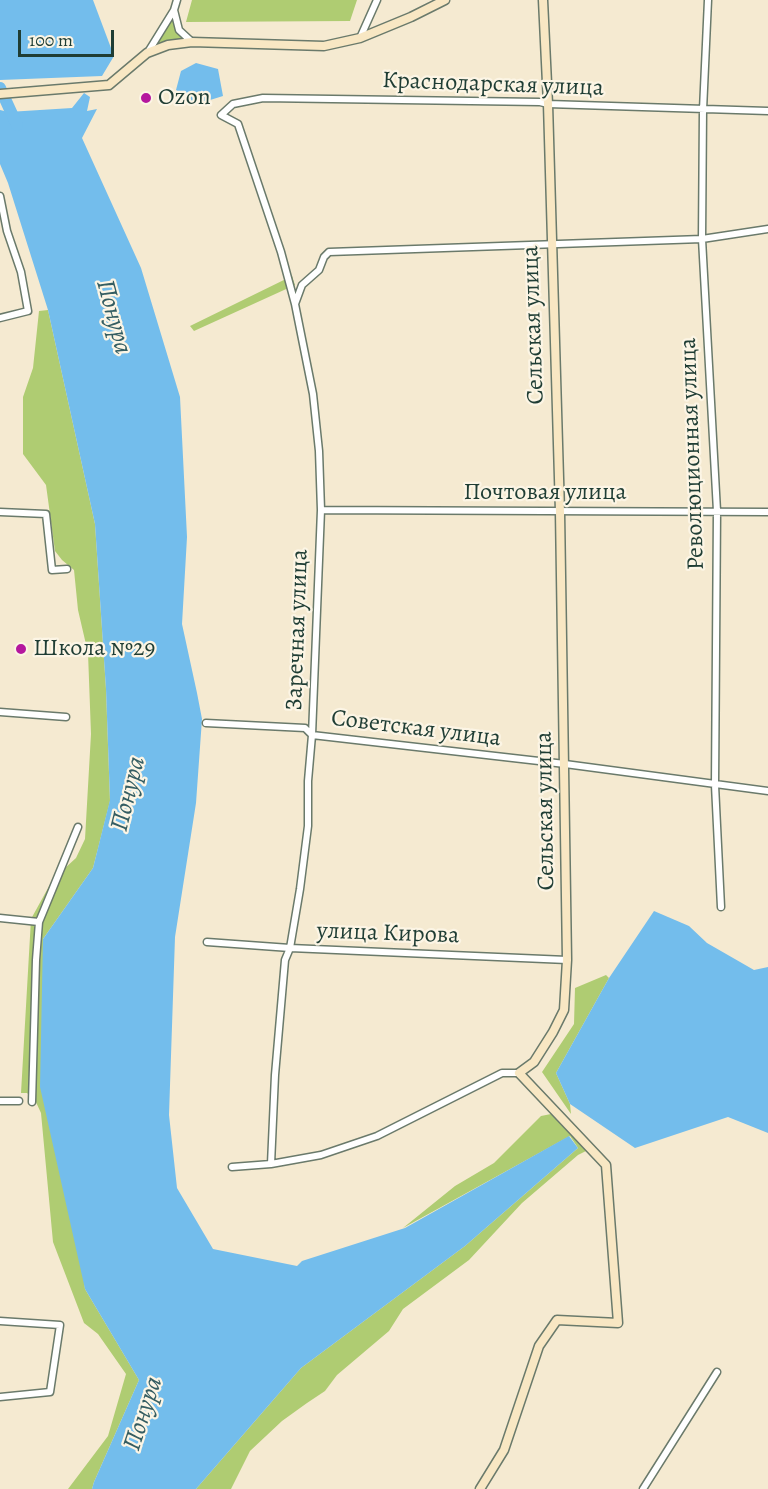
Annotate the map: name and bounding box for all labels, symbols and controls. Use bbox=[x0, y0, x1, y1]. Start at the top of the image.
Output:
scale bar bbox=[21, 18, 117, 56]
text: 100 m bbox=[29, 28, 73, 52]
street label: Краснодарская улица bbox=[382, 67, 604, 103]
place label: Ozon bbox=[158, 84, 211, 112]
marker: Ozon bbox=[139, 91, 153, 105]
street label: Сельская улица bbox=[517, 245, 551, 405]
water label: Понура bbox=[88, 276, 138, 358]
street label: Революционная улица bbox=[675, 337, 711, 571]
street label: Почтовая улица bbox=[463, 479, 627, 507]
street label: Заречная улица bbox=[281, 549, 315, 711]
place label: Школа №29 bbox=[33, 635, 155, 663]
marker: Школа №29 bbox=[14, 642, 28, 656]
street label: Советская улица bbox=[330, 704, 502, 754]
street label: Сельская улица bbox=[530, 731, 562, 891]
water label: Понура bbox=[105, 753, 153, 835]
street label: улица Кирова bbox=[316, 917, 460, 951]
water label: Понура bbox=[117, 1373, 171, 1455]

